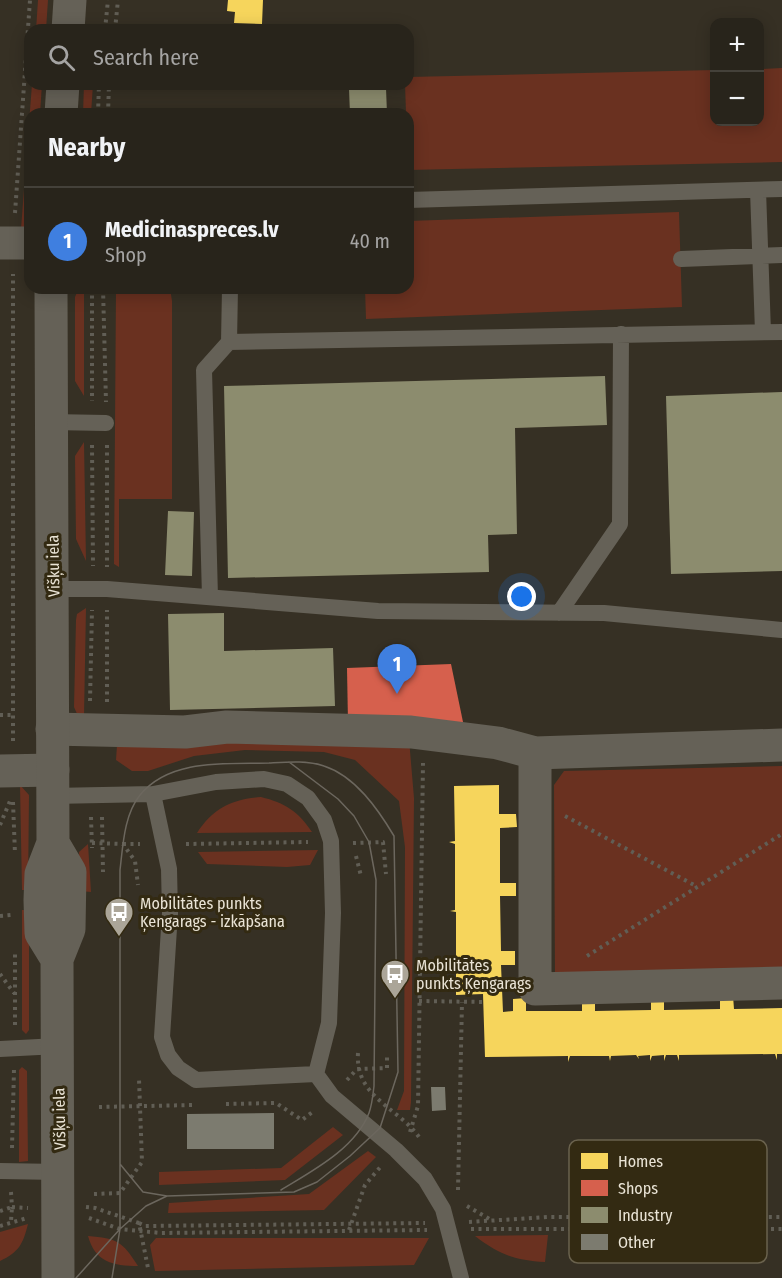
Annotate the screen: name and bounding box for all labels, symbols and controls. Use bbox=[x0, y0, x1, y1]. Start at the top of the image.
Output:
map controls bbox=[710, 18, 764, 126]
button: + bbox=[710, 18, 764, 72]
search box bbox=[24, 24, 414, 90]
icon: search bbox=[45, 41, 78, 74]
text: Search here bbox=[93, 44, 199, 71]
button: − bbox=[710, 72, 764, 126]
text: Nearby bbox=[48, 132, 125, 163]
text: Medicinaspreces.lv bbox=[105, 216, 279, 243]
text: 1 bbox=[63, 229, 72, 253]
text: 40 m bbox=[350, 229, 390, 253]
text: Shop bbox=[105, 243, 147, 267]
street label: Višķu iela bbox=[43, 534, 65, 597]
your location bbox=[507, 582, 536, 611]
pin: 1 bbox=[378, 644, 416, 694]
place label: Mobilitātes punkts Ķengarags - izkāpšana bbox=[140, 894, 285, 932]
bus stop icon: Mobilitātes punkts Ķengarags - izkāpšana bbox=[103, 896, 135, 938]
place label: Mobilitātes punkts Ķengarags bbox=[416, 956, 531, 994]
bus stop icon: Mobilitātes punkts Ķengarags bbox=[379, 958, 411, 1000]
street label: Višķu iela bbox=[49, 1087, 71, 1150]
legend bbox=[569, 1140, 767, 1263]
text: Homes bbox=[618, 1152, 663, 1171]
text: Shops bbox=[618, 1179, 658, 1198]
text: Industry bbox=[618, 1206, 673, 1225]
text: Other bbox=[618, 1233, 656, 1252]

